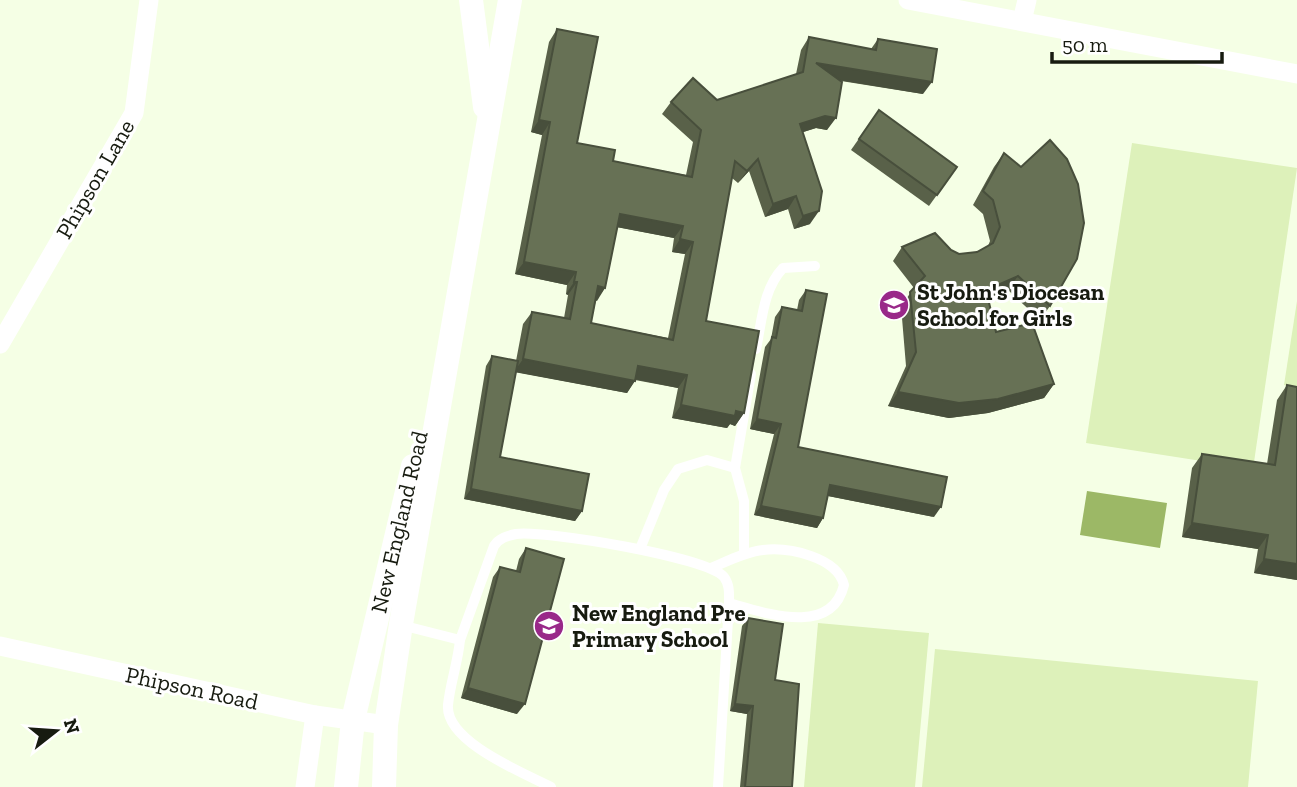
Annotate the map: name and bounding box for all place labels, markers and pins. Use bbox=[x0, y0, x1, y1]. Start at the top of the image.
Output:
place label: St John's Diocesan School for Girls bbox=[917, 278, 1105, 332]
school or university icon: St John's Diocesan School for Girls bbox=[877, 288, 911, 322]
place label: New England Pre Primary School bbox=[572, 599, 746, 653]
school or university icon: New England Pre Primary School bbox=[532, 609, 566, 643]

